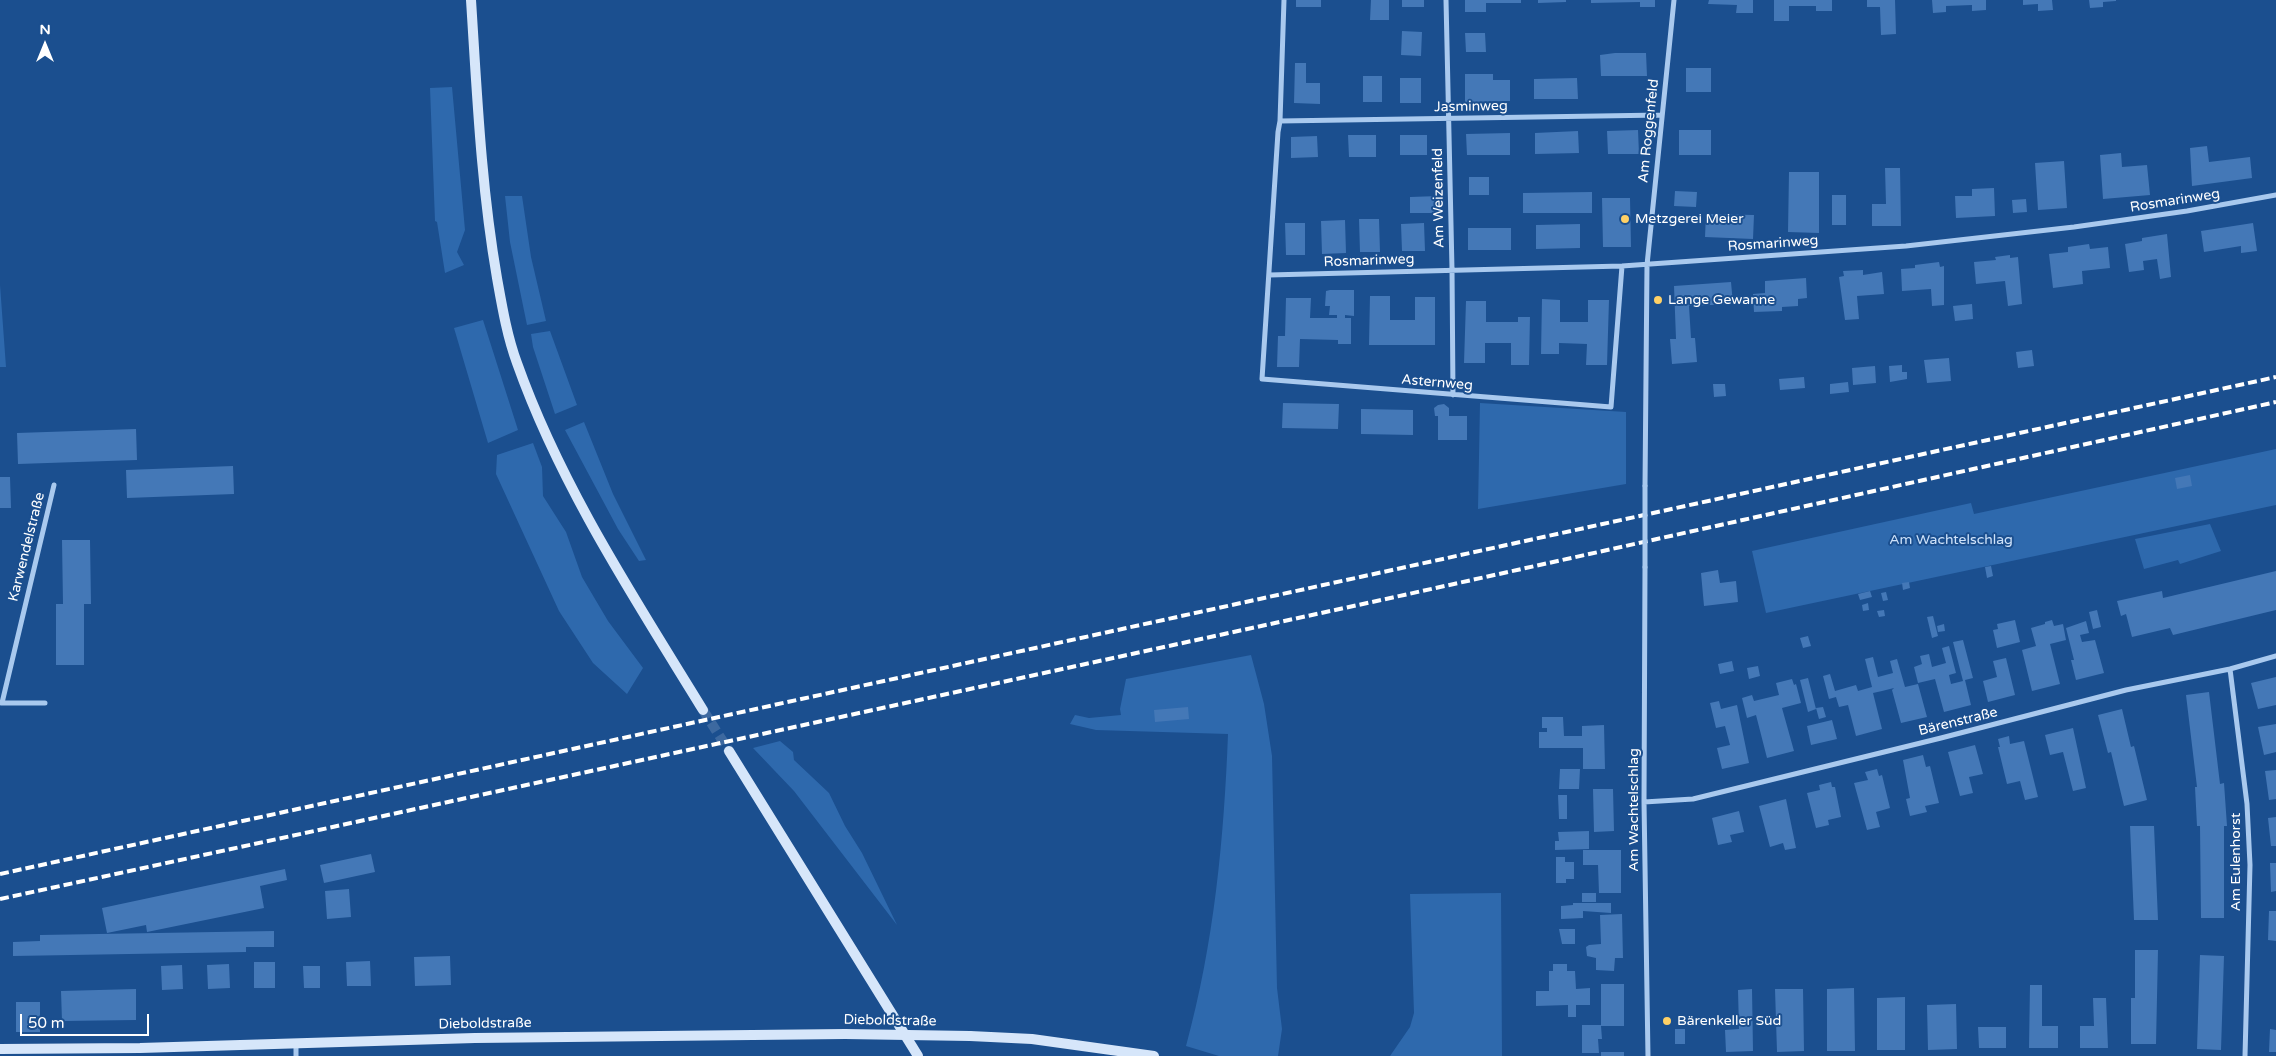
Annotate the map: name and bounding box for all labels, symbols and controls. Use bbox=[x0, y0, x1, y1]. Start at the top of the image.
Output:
north arrow bbox=[20, 20, 70, 70]
text: N bbox=[39, 21, 51, 38]
street label: Am Roggenfeld bbox=[1635, 78, 1663, 184]
street label: Jasminweg bbox=[1434, 98, 1508, 116]
street label: Am Weizenfeld bbox=[1430, 148, 1448, 248]
street label: Rosmarinweg bbox=[2129, 186, 2221, 216]
place label: Metzgerei Meier bbox=[1635, 211, 1744, 227]
marker: Metzgerei Meier bbox=[1619, 213, 1631, 225]
street label: Rosmarinweg bbox=[1727, 232, 1819, 256]
street label: Rosmarinweg bbox=[1323, 251, 1415, 271]
place label: Lange Gewanne bbox=[1668, 292, 1775, 308]
marker: Lange Gewanne bbox=[1652, 294, 1664, 306]
street label: Asternweg bbox=[1401, 372, 1473, 394]
street label: Karwendelstraße bbox=[5, 491, 49, 603]
park label: Am Wachtelschlag bbox=[1889, 532, 2013, 548]
street label: Bärenstraße bbox=[1917, 704, 1999, 740]
street label: Am Wachtelschlag bbox=[1626, 748, 1642, 872]
street label: Am Eulenhorst bbox=[2228, 813, 2244, 911]
scale bar bbox=[22, 1004, 151, 1036]
street label: Dieboldstraße bbox=[843, 1012, 937, 1030]
place label: Bärenkeller Süd bbox=[1677, 1013, 1781, 1029]
text: 50 m bbox=[28, 1014, 65, 1032]
street label: Dieboldstraße bbox=[438, 1015, 532, 1033]
marker: Bärenkeller Süd bbox=[1661, 1015, 1673, 1027]

